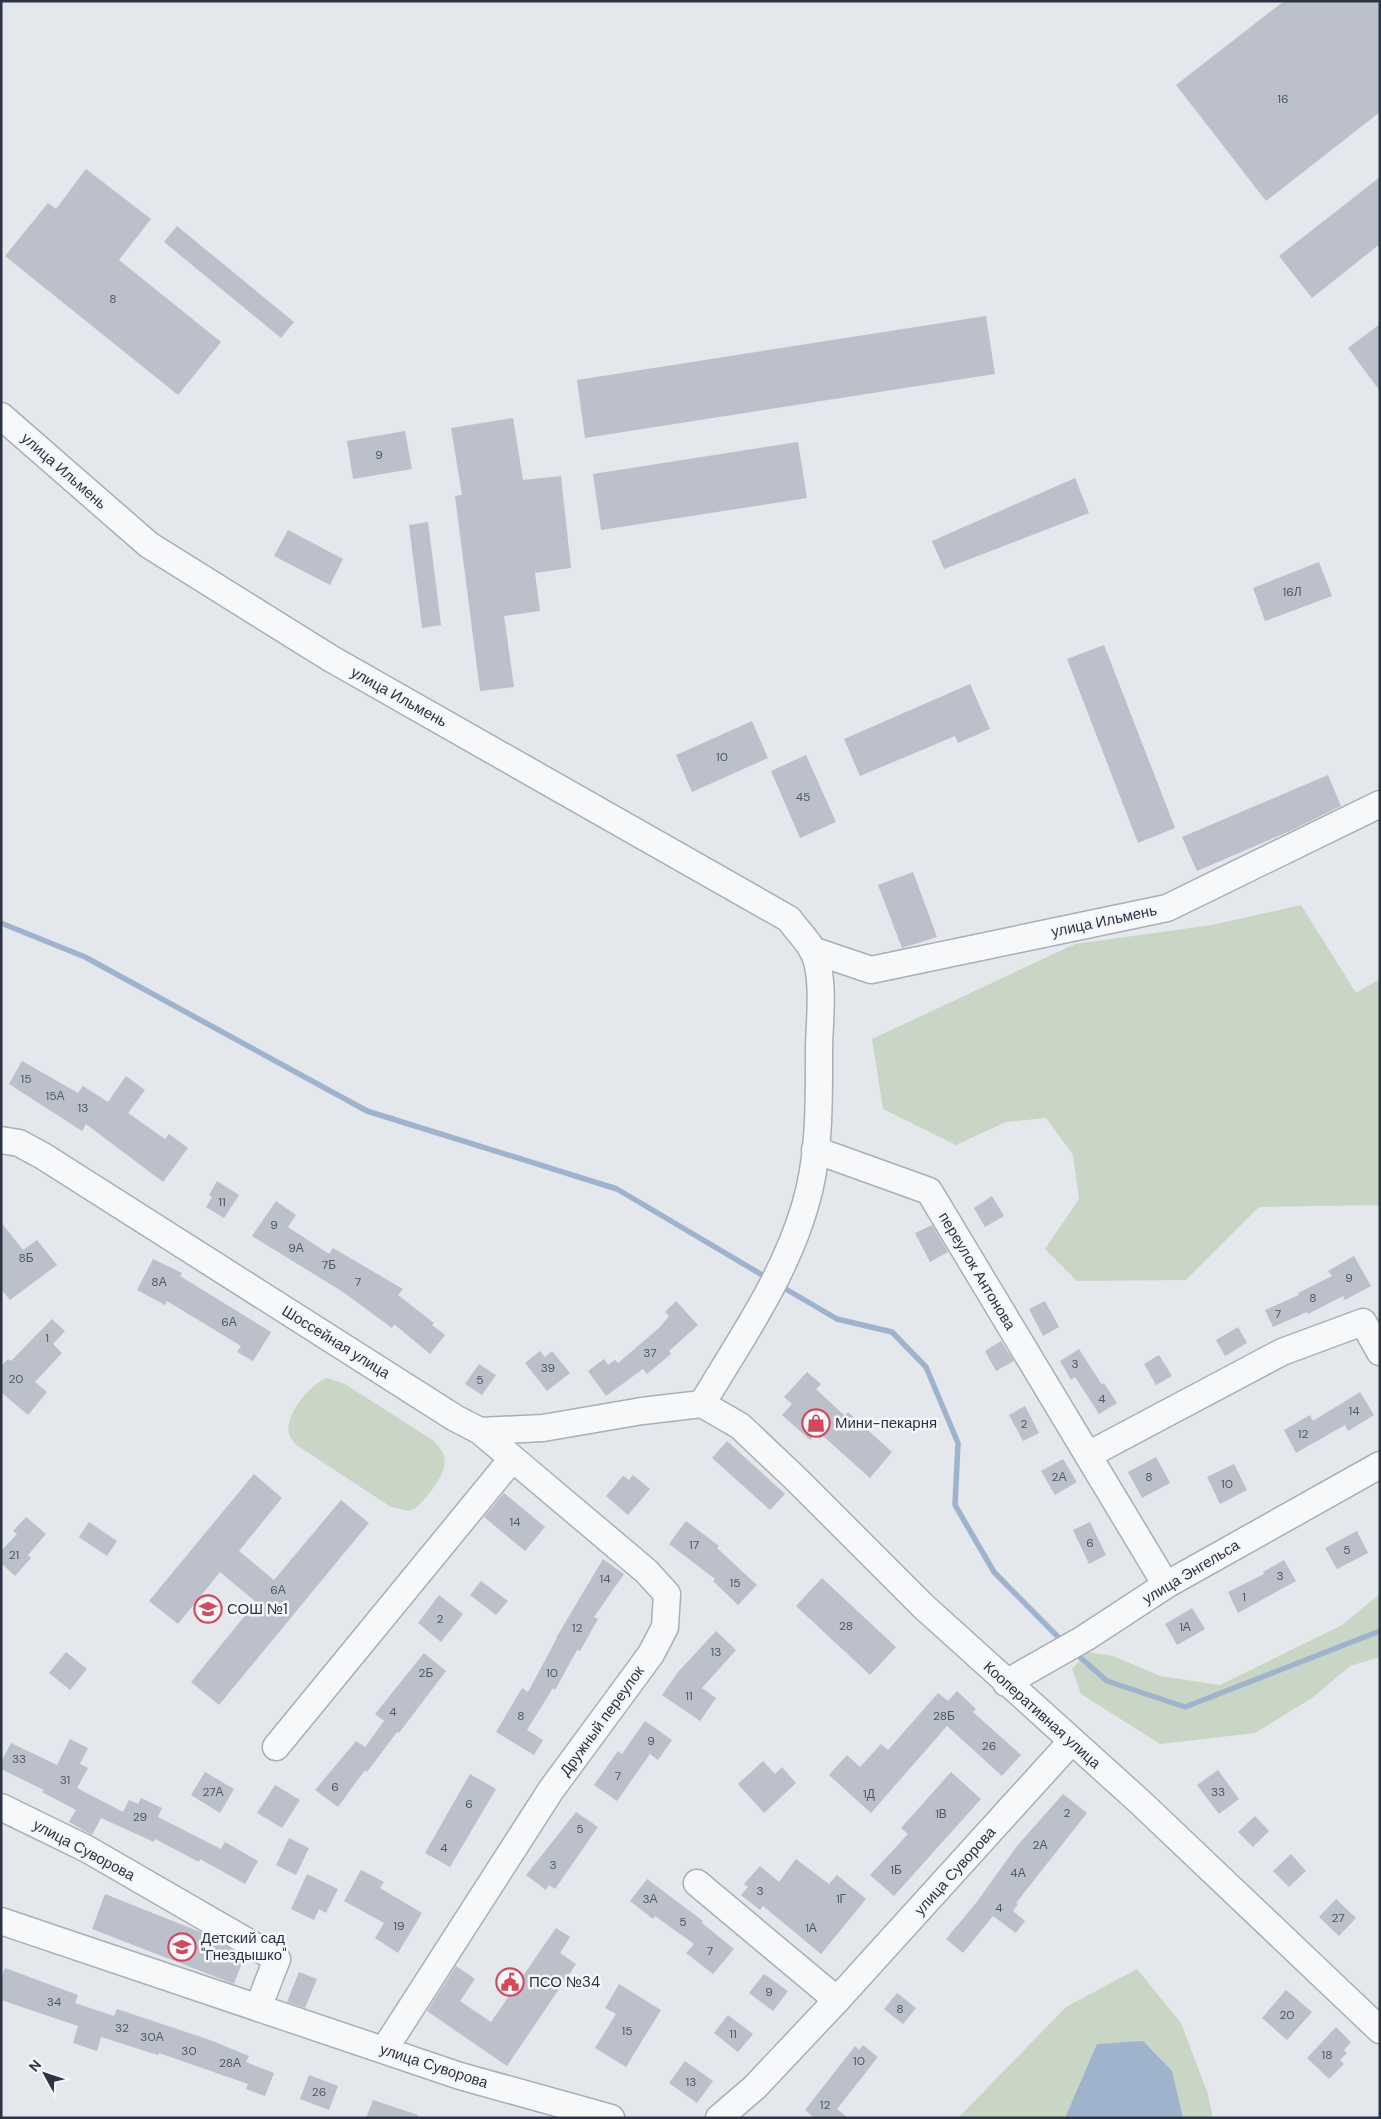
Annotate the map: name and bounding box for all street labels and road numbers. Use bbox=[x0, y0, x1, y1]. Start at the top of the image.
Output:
street label: улица Ильмень bbox=[17, 428, 111, 514]
street label: улица Ильмень bbox=[347, 662, 451, 732]
street label: улица Ильмень bbox=[1049, 900, 1159, 942]
street label: переулок Антонова bbox=[934, 1208, 1020, 1334]
street label: Шоссейная улица bbox=[278, 1301, 394, 1384]
street label: улица Энгельса bbox=[1139, 1535, 1244, 1609]
street label: Кооперативная улица bbox=[979, 1657, 1105, 1774]
street label: Дружный переулок bbox=[555, 1662, 649, 1780]
street label: улица Суворова bbox=[30, 1815, 139, 1886]
street label: улица Суворова bbox=[910, 1822, 1001, 1920]
street label: улица Суворова bbox=[377, 2039, 491, 2093]

